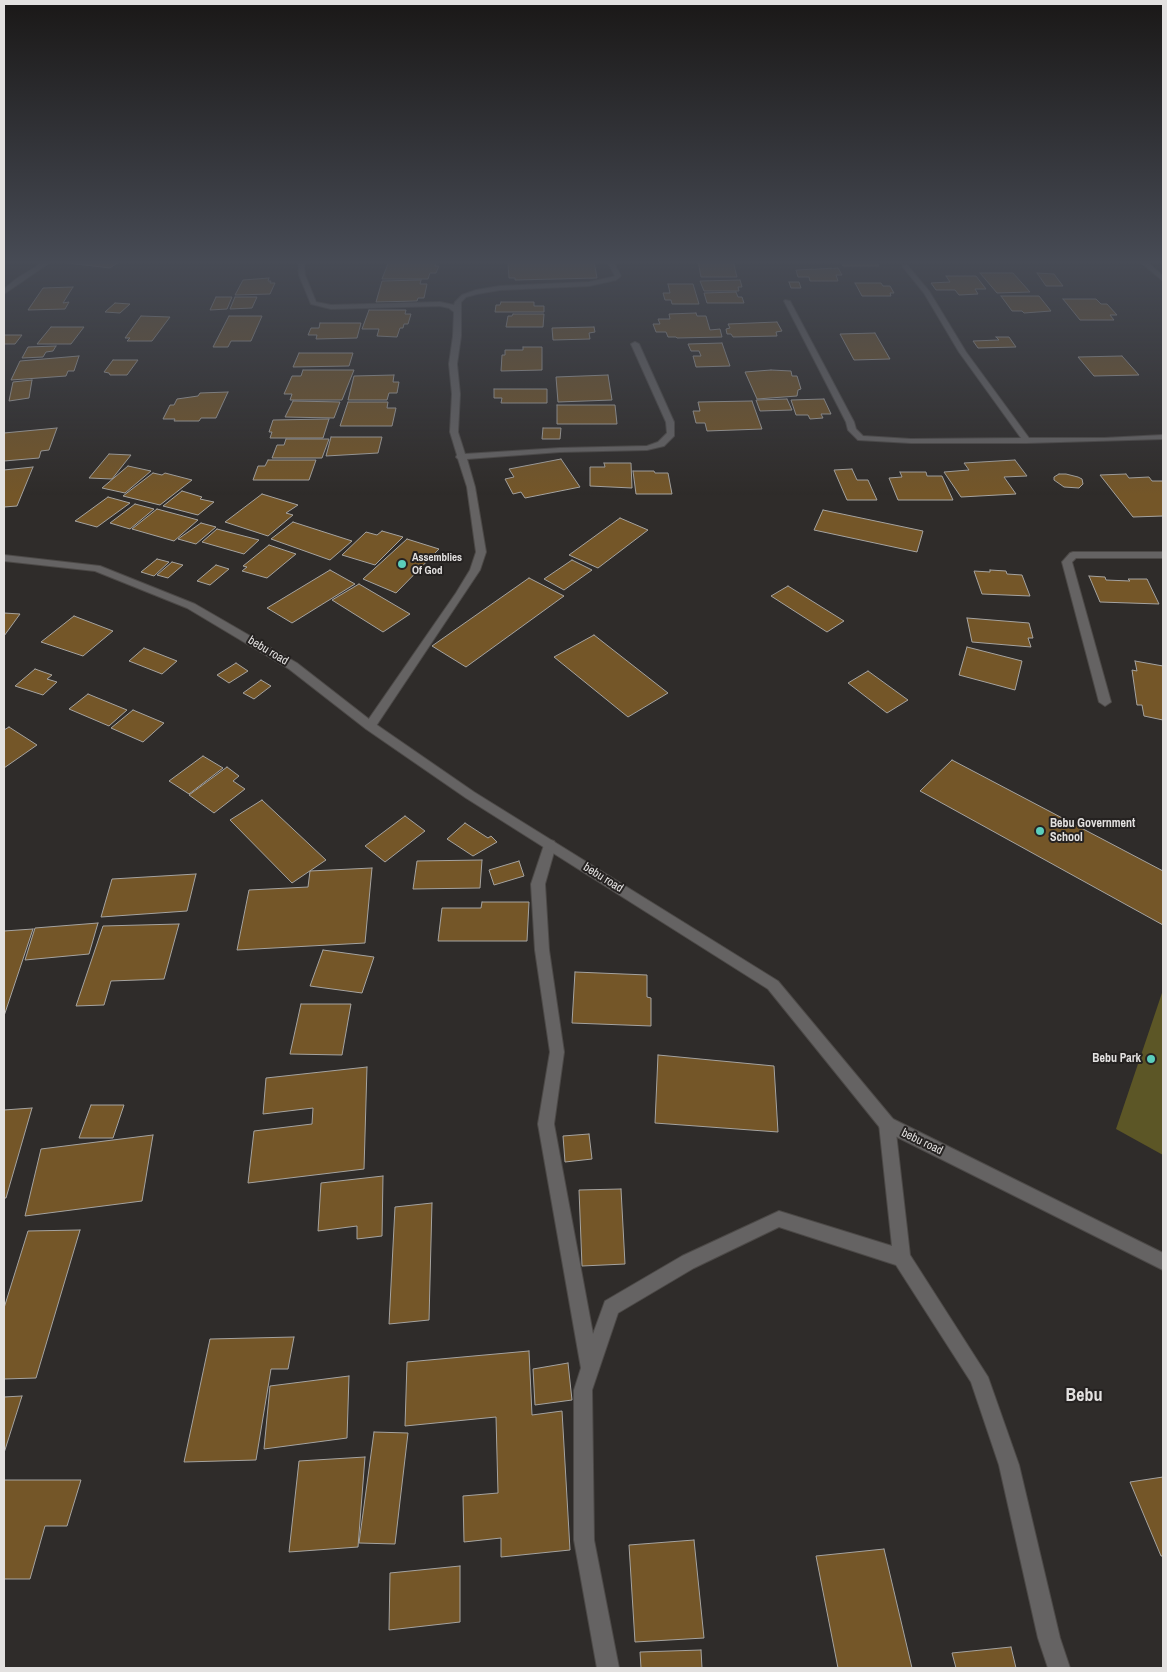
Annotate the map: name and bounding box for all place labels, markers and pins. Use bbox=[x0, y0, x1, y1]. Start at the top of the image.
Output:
place label: Assemblies Of God bbox=[412, 551, 462, 577]
marker: Assemblies Of God bbox=[396, 558, 408, 570]
place label: Bebu Government School bbox=[1050, 817, 1135, 845]
marker: Bebu Government School bbox=[1034, 825, 1046, 837]
place label: Bebu Park bbox=[1092, 1052, 1141, 1066]
marker: Bebu Park bbox=[1145, 1053, 1157, 1065]

